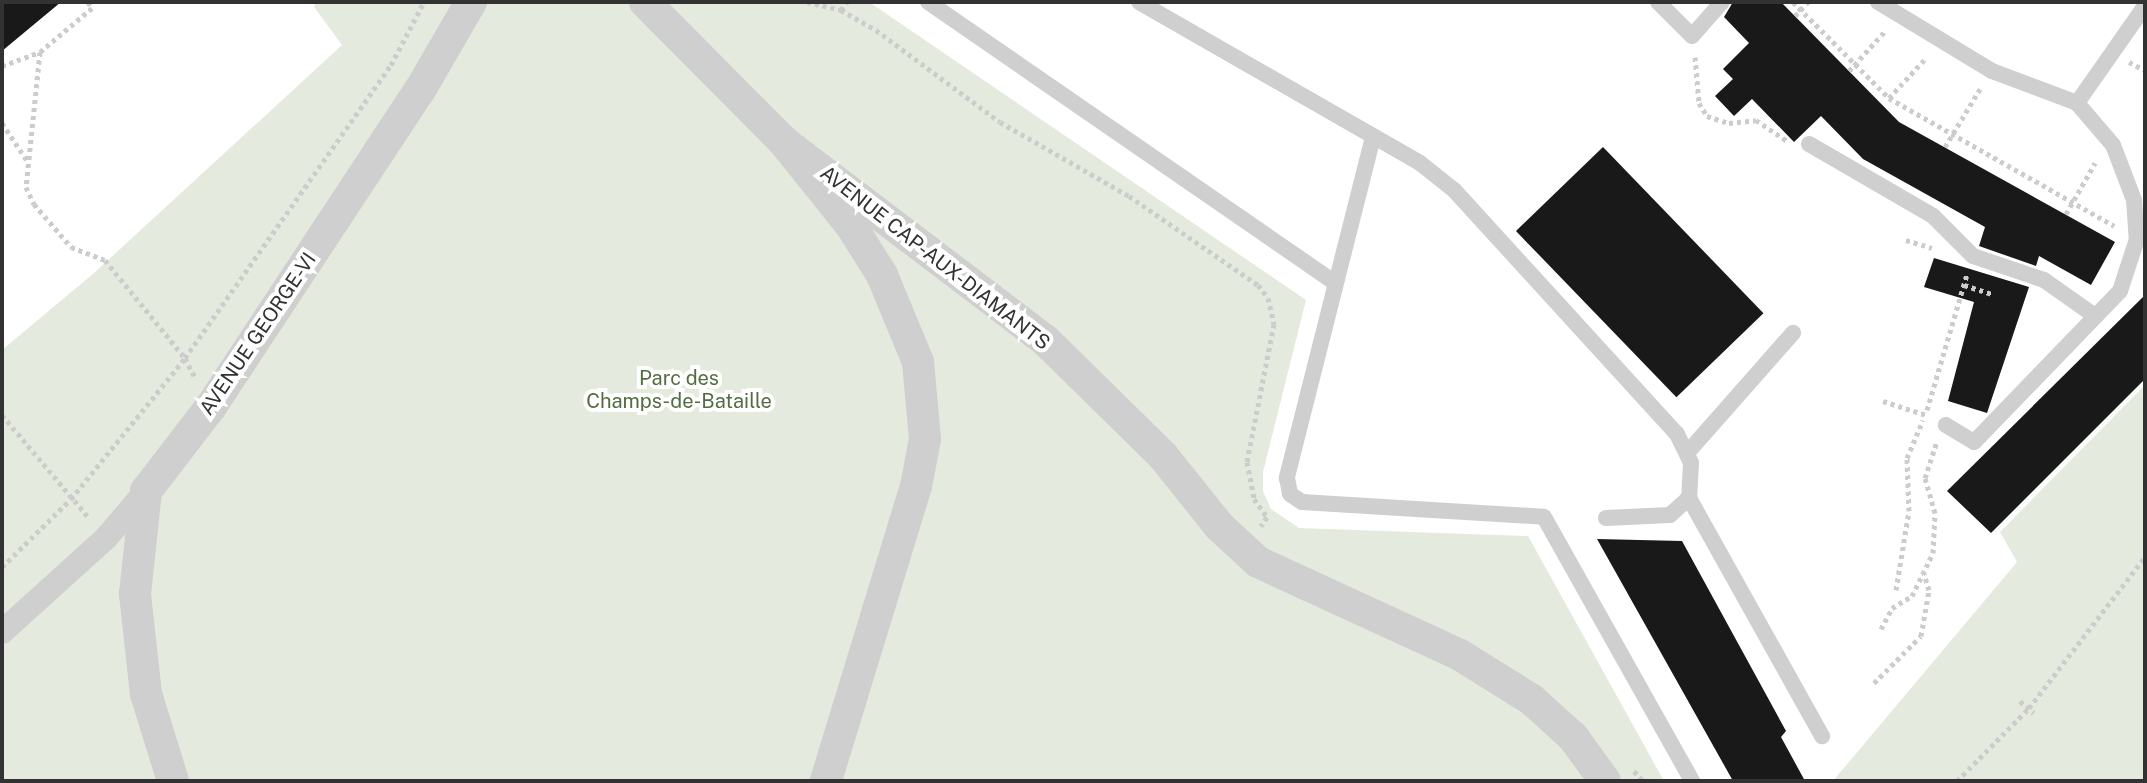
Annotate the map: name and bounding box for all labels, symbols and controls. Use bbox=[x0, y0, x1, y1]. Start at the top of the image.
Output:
street label: AVENUE CAP-AUX-DIAMANTS bbox=[815, 161, 1055, 355]
street label: AVENUE GEORGE-VI bbox=[195, 248, 321, 420]
park label: Parc des Champs-de-Bataille bbox=[586, 367, 772, 414]

